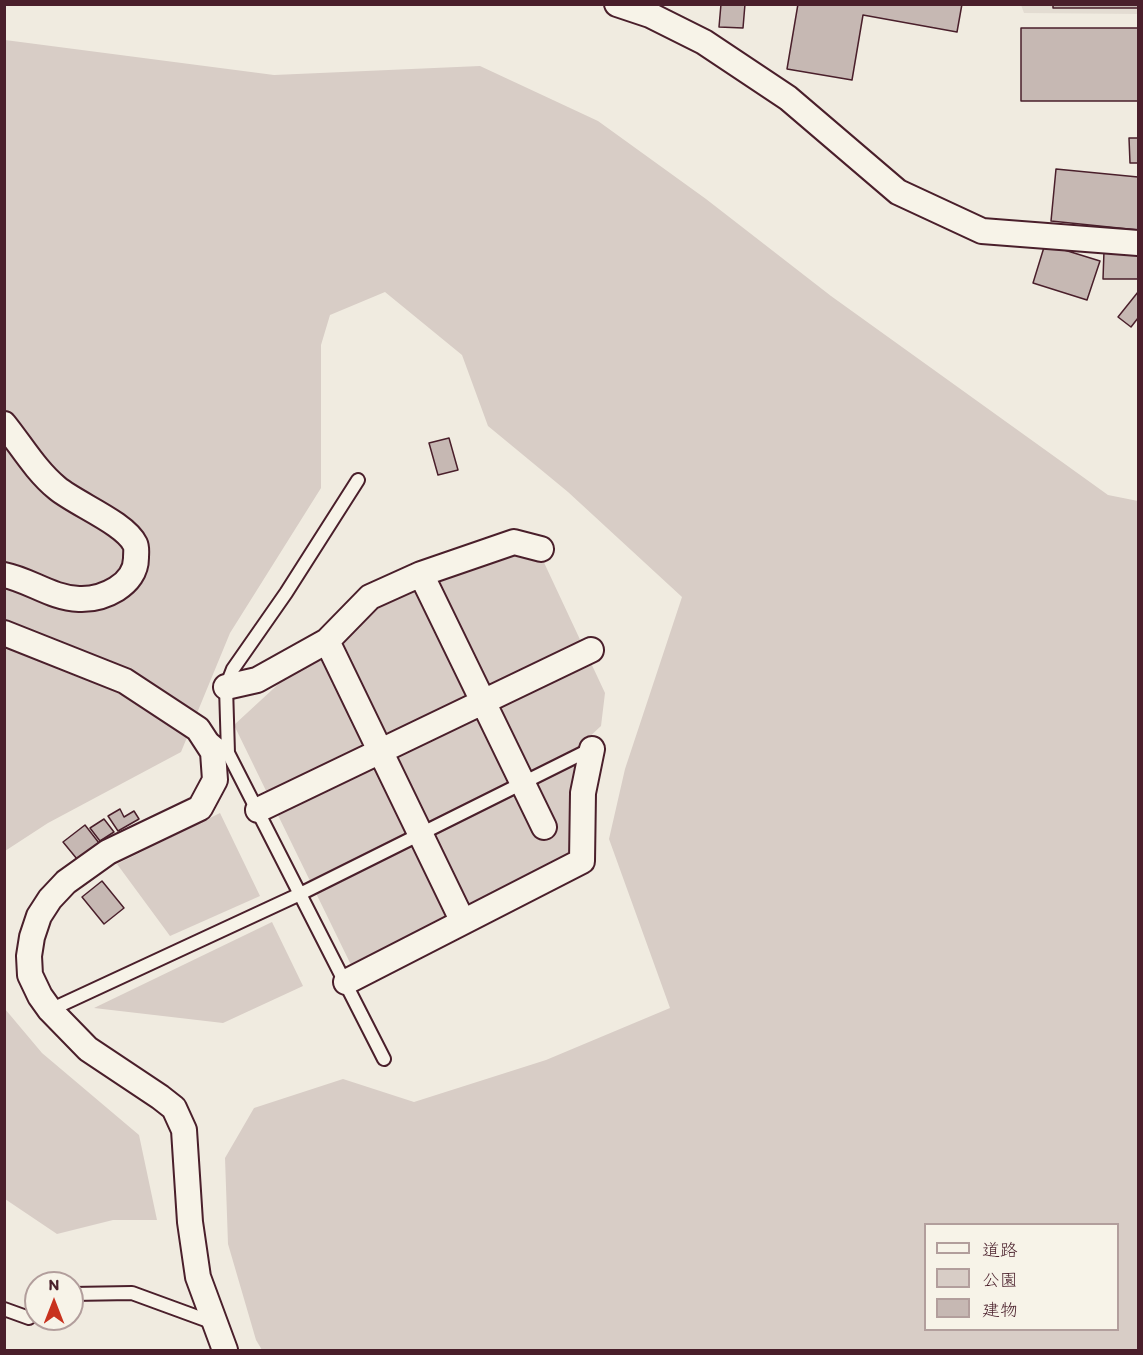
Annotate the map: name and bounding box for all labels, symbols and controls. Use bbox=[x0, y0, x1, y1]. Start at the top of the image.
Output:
legend bbox=[924, 1223, 1119, 1331]
text: 道路 bbox=[982, 1239, 1018, 1261]
text: 公園 bbox=[982, 1269, 1018, 1291]
north arrow bbox=[24, 1271, 84, 1331]
text: N bbox=[49, 1275, 59, 1294]
text: 建物 bbox=[982, 1299, 1018, 1321]

